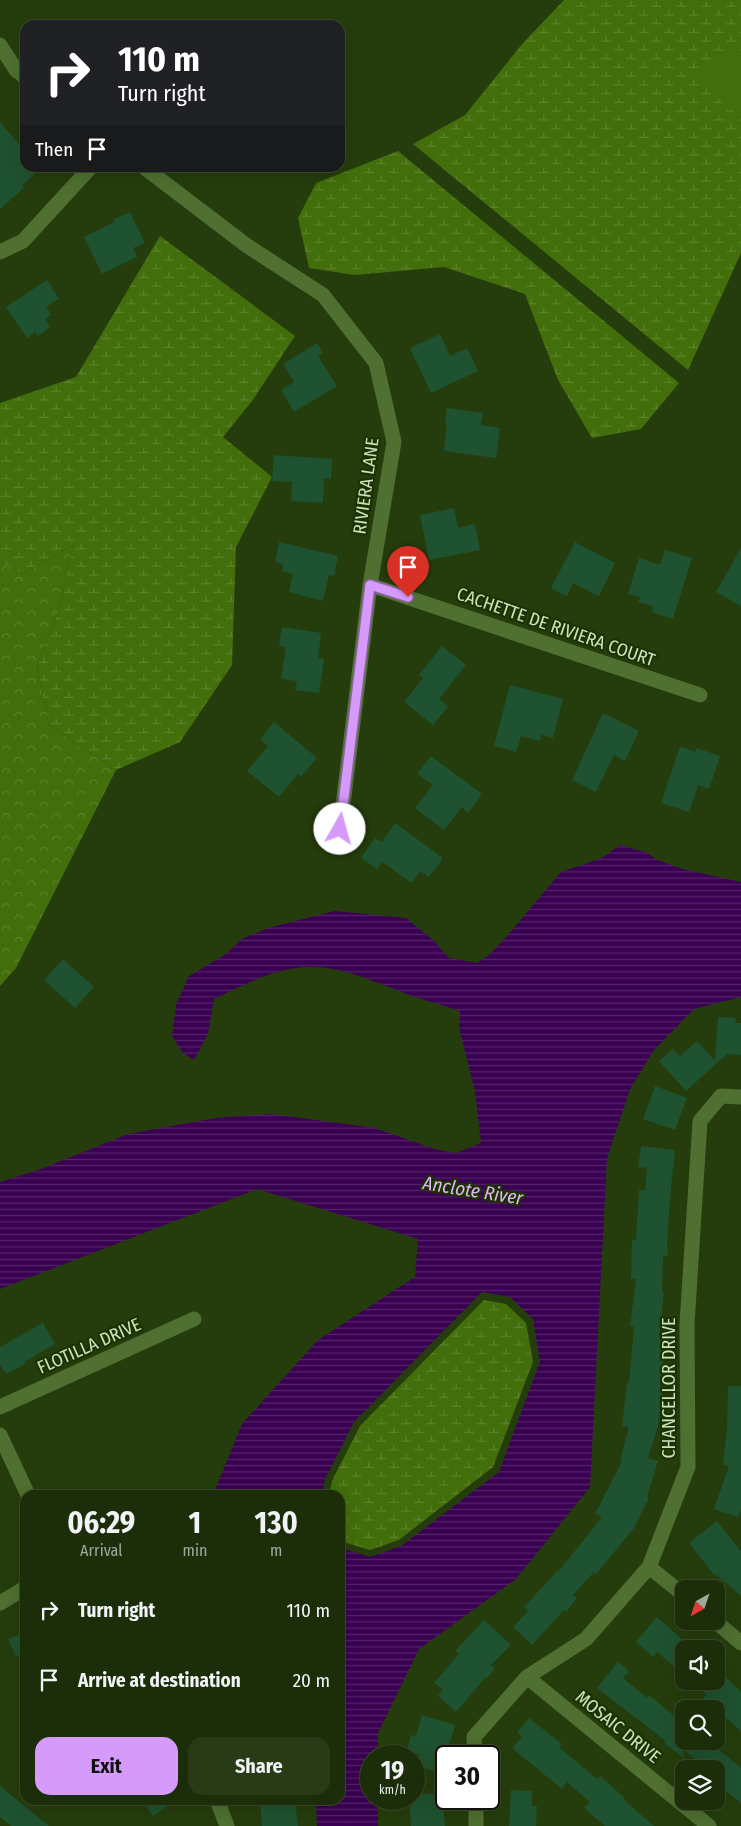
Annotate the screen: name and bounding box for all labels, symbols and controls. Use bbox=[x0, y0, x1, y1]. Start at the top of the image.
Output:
text: 110 m bbox=[118, 38, 200, 80]
icon: right bbox=[35, 40, 100, 105]
text: Turn right bbox=[118, 80, 206, 107]
icon: arrive bbox=[83, 135, 111, 163]
text: Then bbox=[35, 138, 73, 161]
street label: RIVIERA LANE bbox=[348, 436, 384, 536]
pin bbox=[387, 546, 429, 597]
icon: arrive bbox=[394, 553, 422, 581]
street label: CACHETTE DE RIVIERA COURT bbox=[454, 583, 659, 672]
position arrow bbox=[313, 802, 365, 854]
water label: Anclote River bbox=[420, 1171, 526, 1210]
street label: FLOTILLA DRIVE bbox=[34, 1313, 144, 1379]
street label: CHANCELLOR DRIVE bbox=[658, 1317, 680, 1459]
text: 06:29 bbox=[67, 1505, 135, 1541]
text: 1 bbox=[189, 1505, 201, 1541]
text: 130 bbox=[255, 1505, 298, 1541]
text: Arrival bbox=[80, 1541, 123, 1560]
text: min bbox=[183, 1541, 207, 1560]
text: m bbox=[270, 1541, 282, 1560]
north arrow bbox=[675, 1580, 725, 1630]
map controls bbox=[675, 1580, 725, 1810]
icon: right bbox=[35, 1596, 63, 1624]
text: Turn right bbox=[78, 1599, 155, 1622]
text: 110 m bbox=[286, 1599, 330, 1622]
button: sound bbox=[675, 1640, 725, 1690]
icon: arrive bbox=[35, 1666, 63, 1694]
text: Arrive at destination bbox=[78, 1669, 241, 1692]
text: 20 m bbox=[293, 1669, 330, 1692]
street label: MOSAIC DRIVE bbox=[571, 1686, 665, 1768]
button: search bbox=[675, 1700, 725, 1750]
button: Exit bbox=[35, 1737, 178, 1795]
button: Share bbox=[188, 1737, 330, 1795]
speed limit sign: 30 bbox=[435, 1745, 500, 1810]
text: 19 bbox=[381, 1756, 404, 1786]
button: layers bbox=[675, 1760, 725, 1810]
text: km/h bbox=[379, 1783, 406, 1797]

